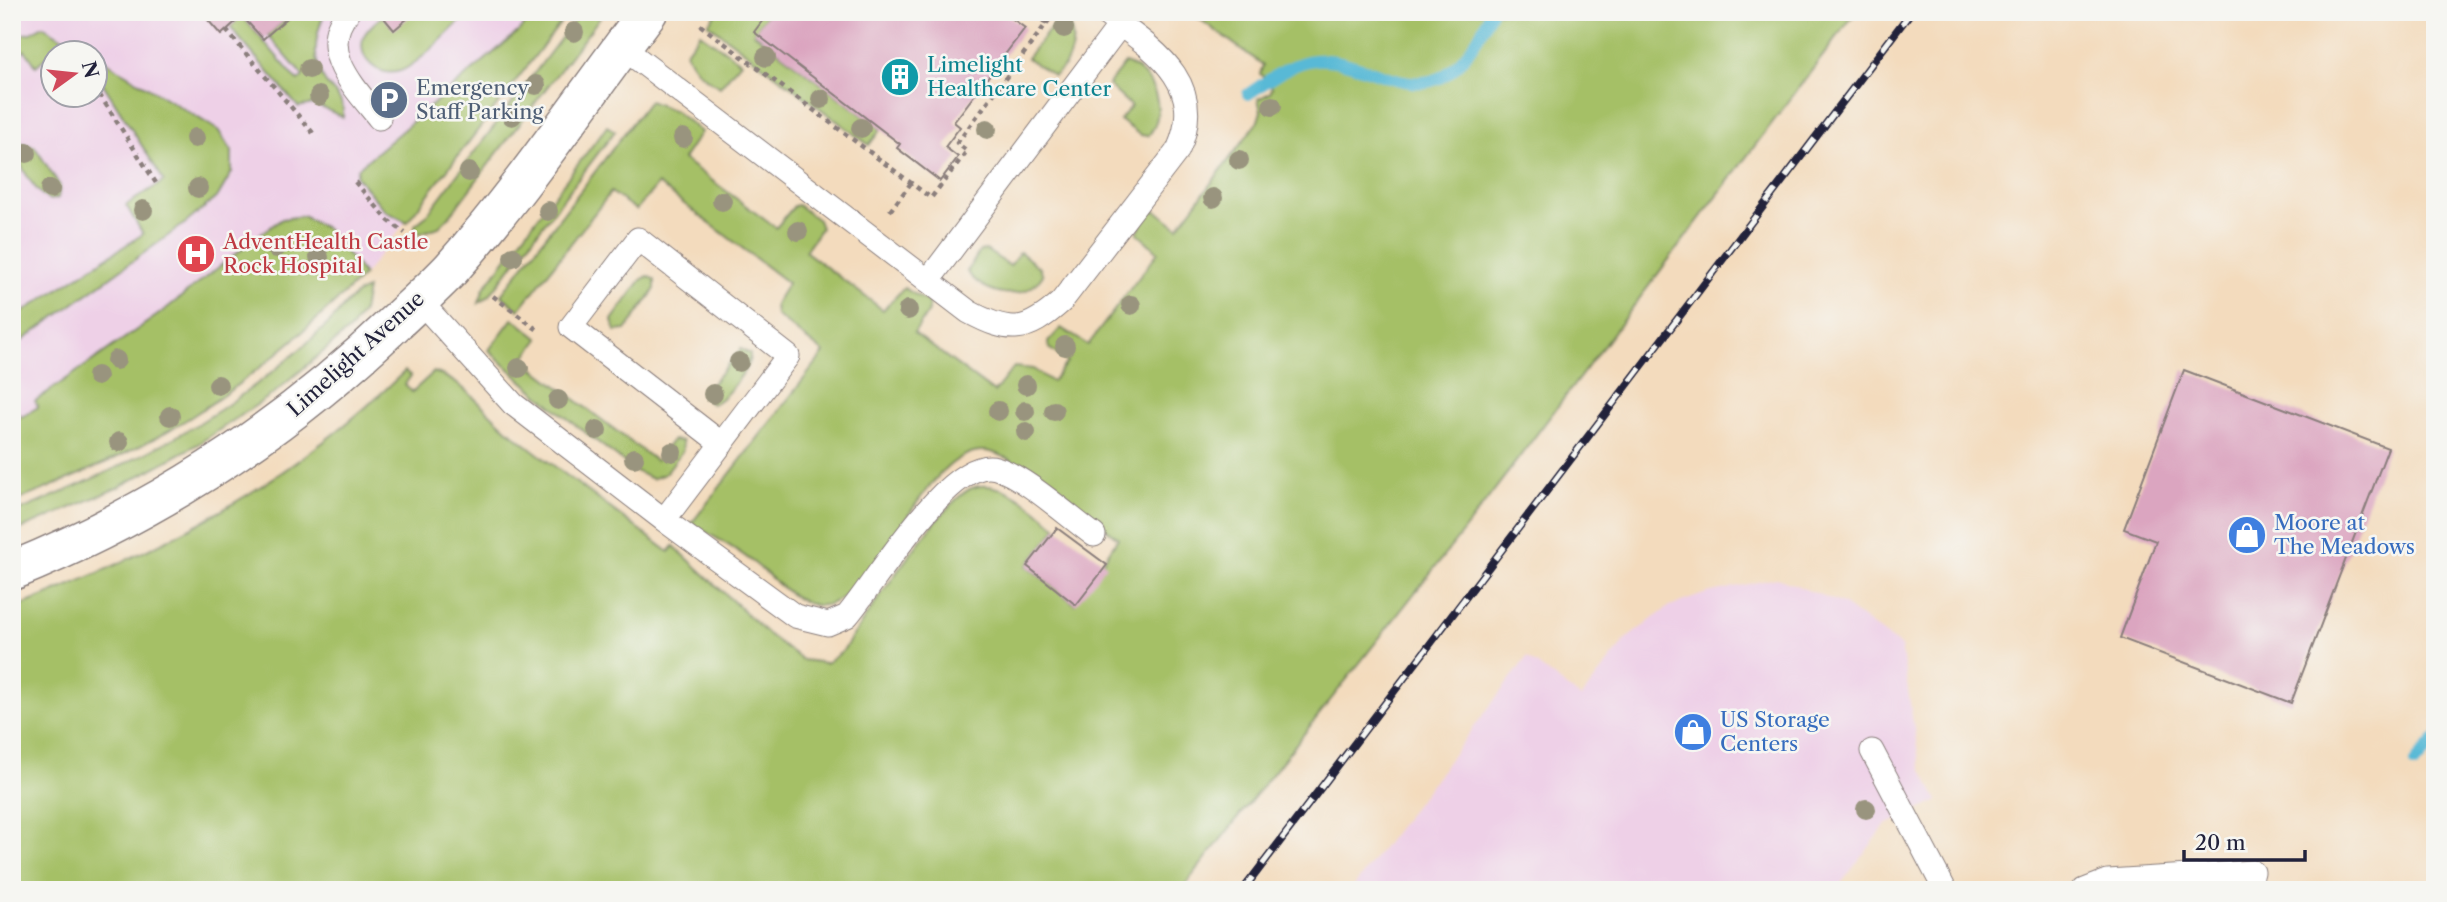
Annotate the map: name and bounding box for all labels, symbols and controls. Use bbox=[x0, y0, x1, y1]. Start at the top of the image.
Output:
north arrow bbox=[38, 38, 108, 108]
place label: Limelight Healthcare Center bbox=[927, 52, 1111, 101]
building icon: Limelight Healthcare Center bbox=[879, 56, 921, 98]
text: N bbox=[77, 59, 103, 81]
place label: Emergency Staff Parking bbox=[416, 75, 544, 124]
parking icon: Emergency Staff Parking bbox=[368, 79, 410, 121]
place label: AdventHealth Castle Rock Hospital bbox=[222, 229, 428, 278]
hospital icon: AdventHealth Castle Rock Hospital bbox=[175, 233, 217, 275]
street label: Limelight Avenue bbox=[282, 286, 429, 422]
place label: Moore at The Meadows bbox=[2274, 510, 2415, 559]
shop icon: Moore at The Meadows bbox=[2226, 514, 2268, 556]
place label: US Storage Centers bbox=[1720, 707, 1830, 756]
shop icon: US Storage Centers bbox=[1672, 711, 1714, 753]
scale bar bbox=[2184, 818, 2305, 862]
text: 20 m bbox=[2195, 830, 2246, 855]

